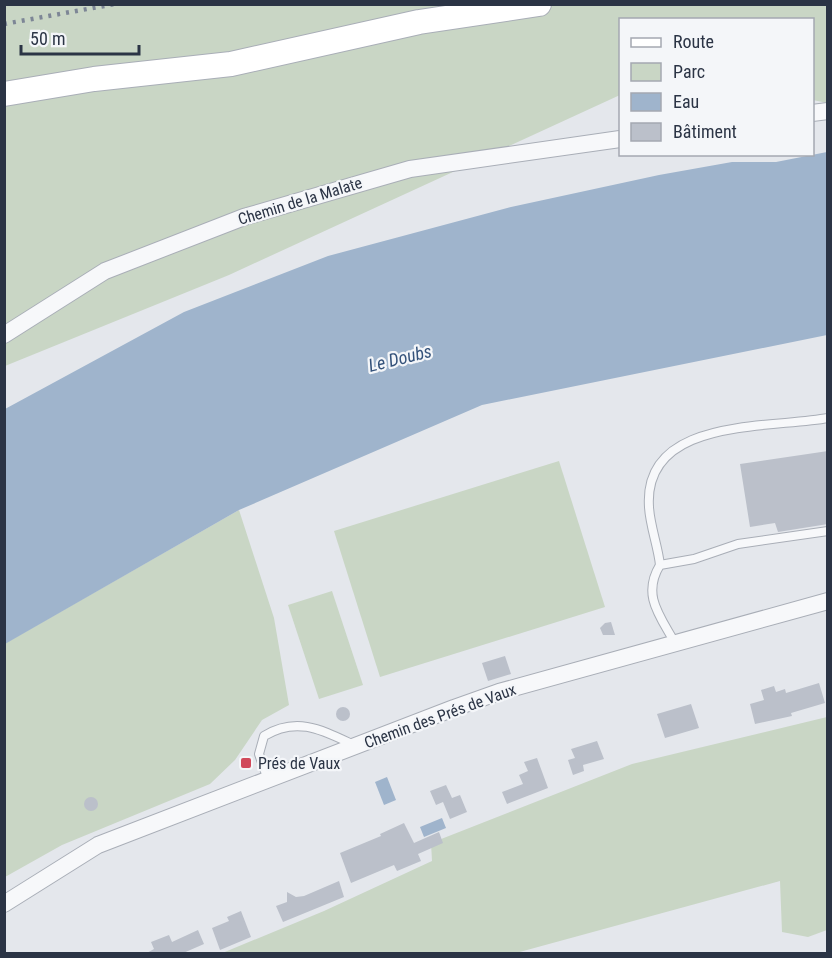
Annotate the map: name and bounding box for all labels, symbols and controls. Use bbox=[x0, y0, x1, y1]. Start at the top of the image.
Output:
scale bar bbox=[21, 18, 140, 56]
legend bbox=[619, 18, 814, 156]
text: 50 m bbox=[30, 28, 65, 49]
text: Route bbox=[673, 31, 714, 52]
text: Parc bbox=[673, 61, 705, 82]
text: Eau bbox=[673, 91, 699, 112]
text: Bâtiment bbox=[673, 121, 737, 142]
street label: Chemin de la Malate bbox=[236, 173, 364, 229]
water label: Le Doubs bbox=[366, 340, 434, 376]
street label: Chemin des Prés de Vaux bbox=[362, 680, 518, 752]
place label: Prés de Vaux bbox=[258, 754, 340, 773]
marker: Prés de Vaux bbox=[239, 756, 253, 770]

